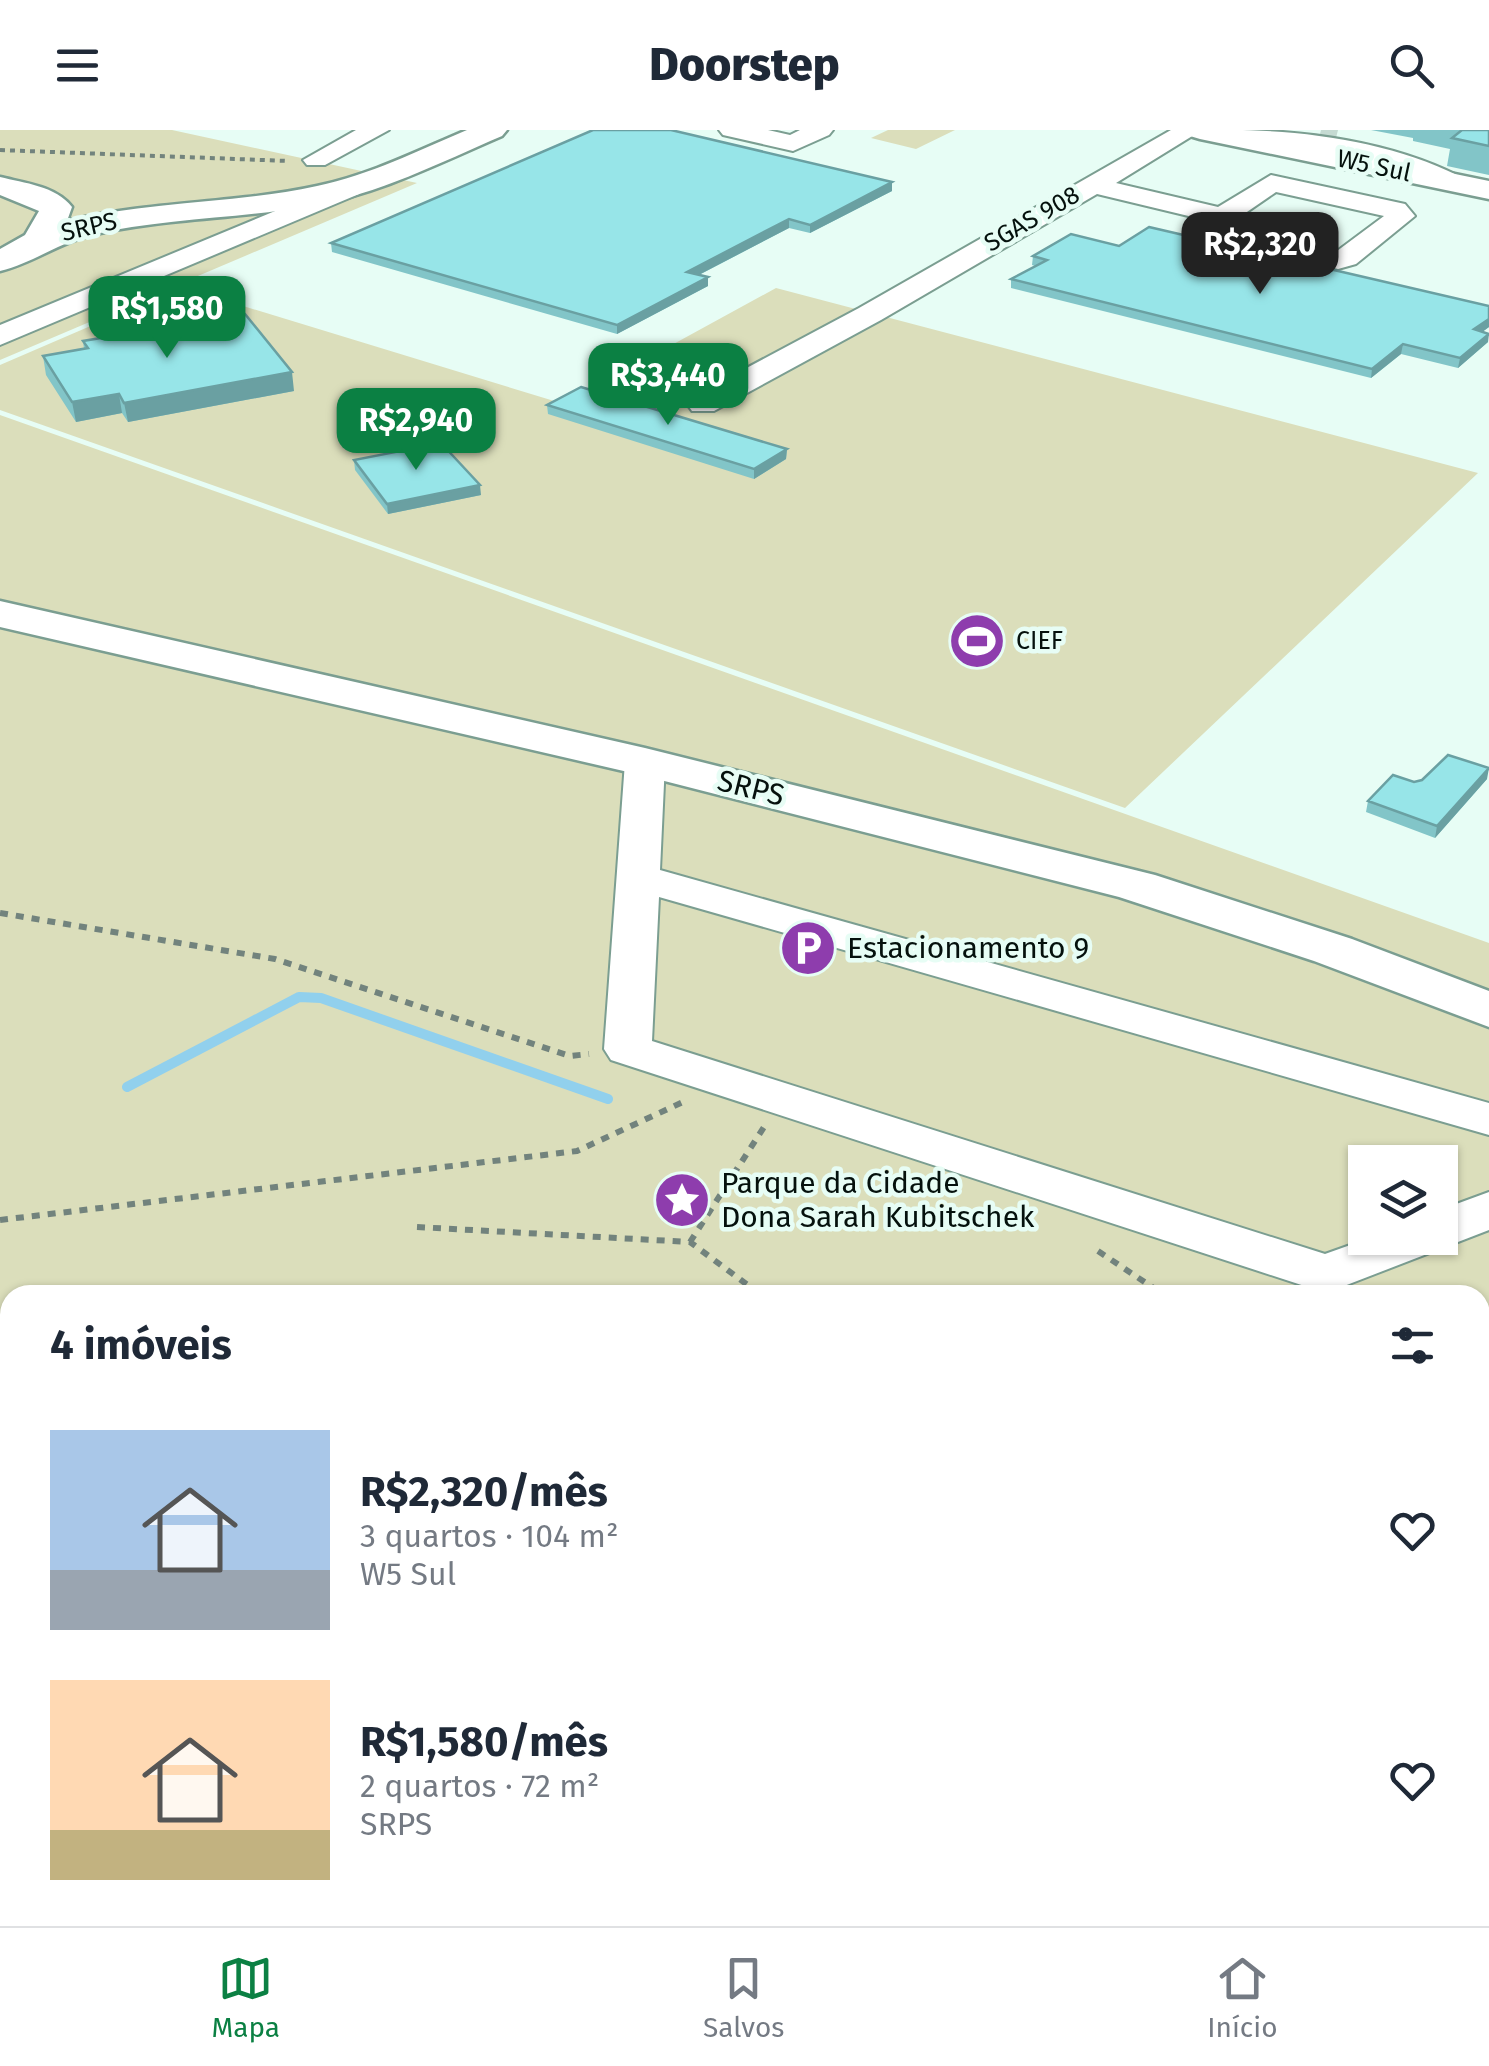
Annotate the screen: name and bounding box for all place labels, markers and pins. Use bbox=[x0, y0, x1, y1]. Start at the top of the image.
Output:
pin: R$2,320 bbox=[1168, 212, 1352, 297]
pin: R$1,580 bbox=[75, 276, 259, 361]
pin: R$3,440 bbox=[576, 343, 760, 428]
pin: R$2,940 bbox=[324, 388, 508, 473]
sports icon: CIEF bbox=[947, 611, 1007, 671]
place label: CIEF bbox=[1016, 626, 1063, 656]
parking icon: Estacionamento 9 bbox=[778, 918, 838, 978]
place label: Estacionamento 9 bbox=[847, 930, 1089, 966]
place label: Parque da Cidade Dona Sarah Kubitschek bbox=[721, 1165, 1035, 1235]
place icon: Parque da Cidade Dona Sarah Kubitschek bbox=[652, 1170, 712, 1230]

